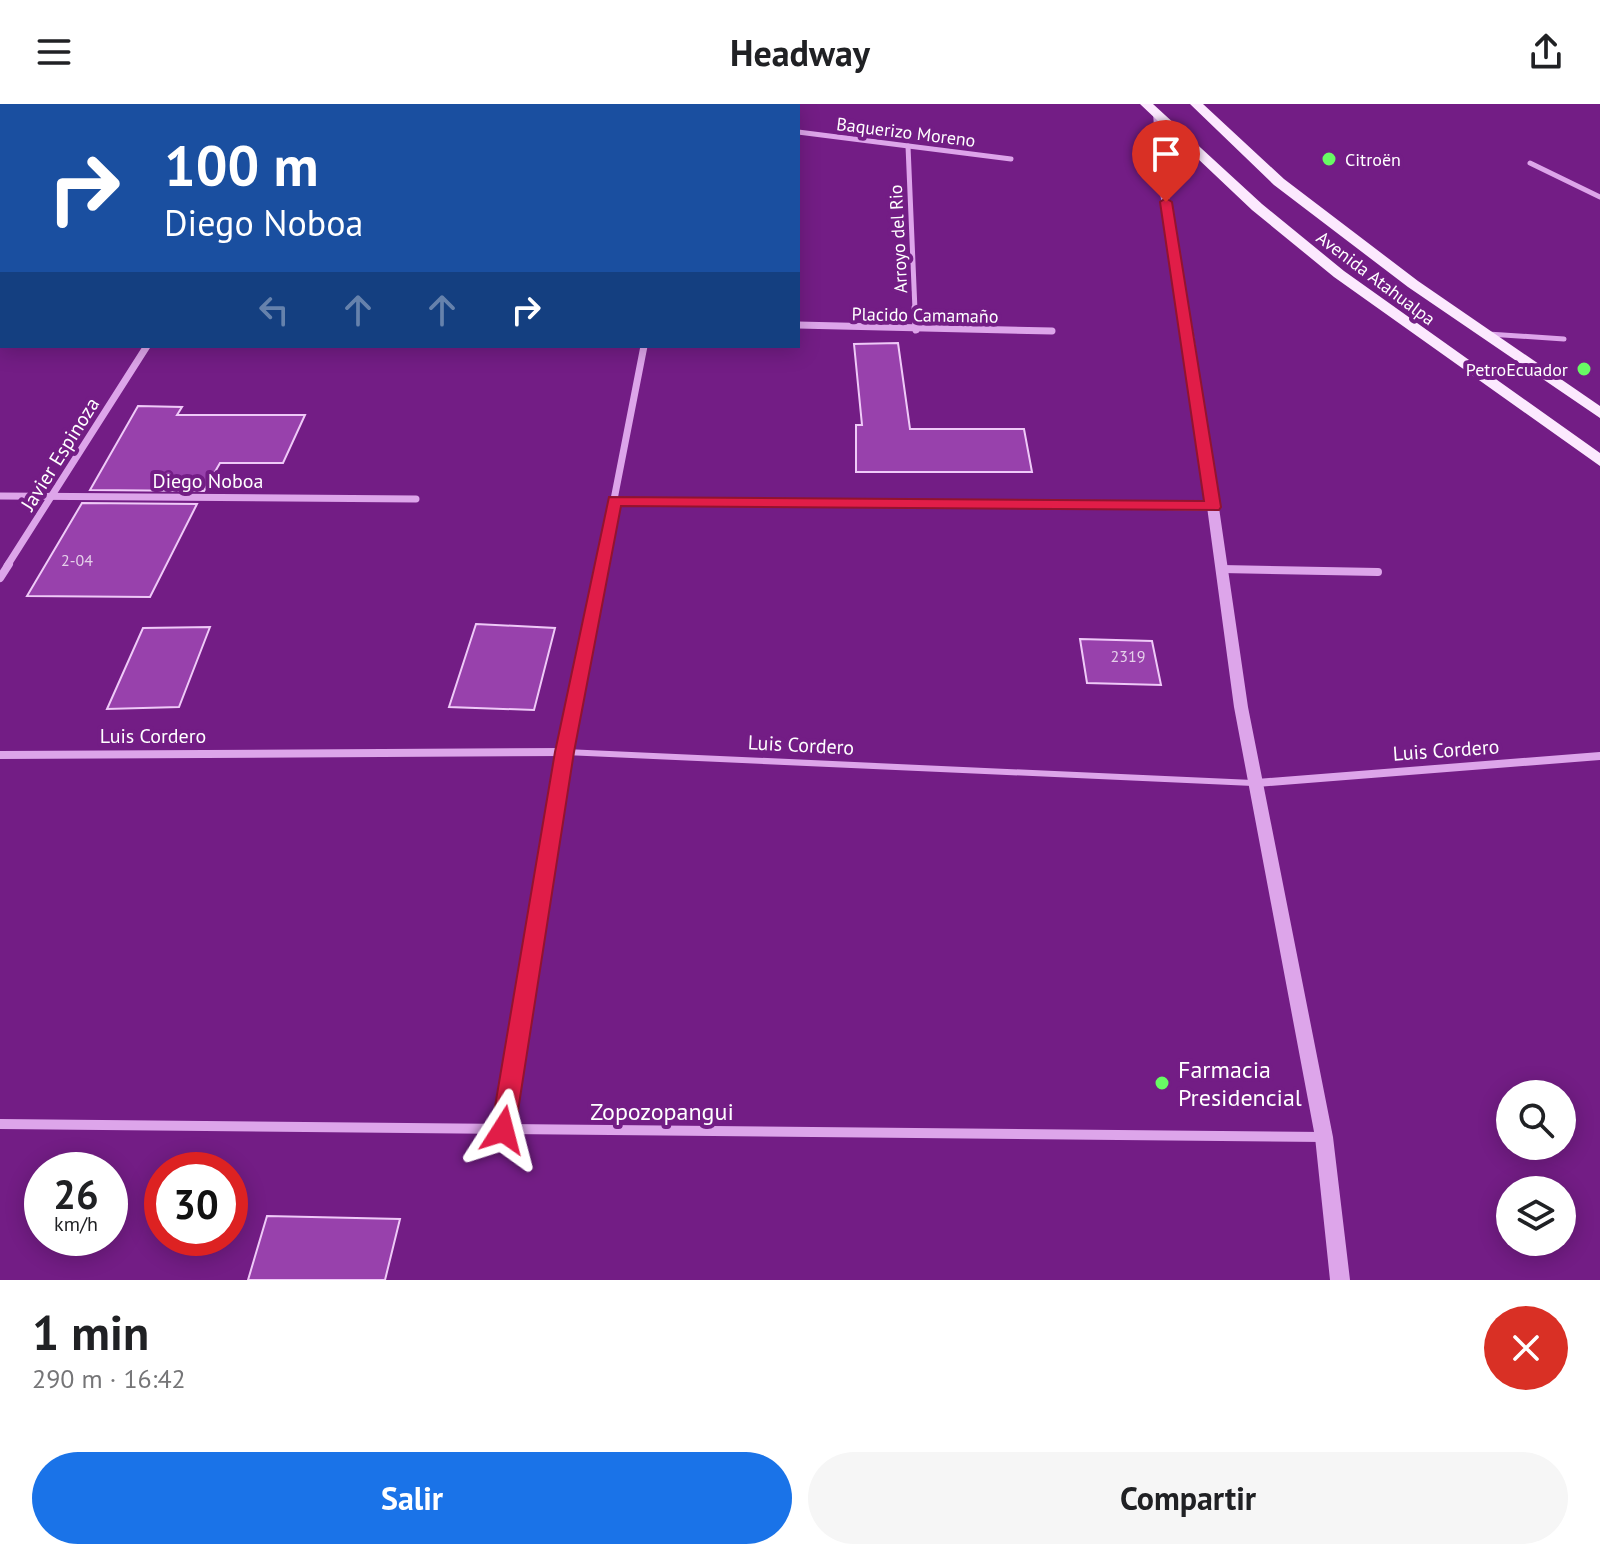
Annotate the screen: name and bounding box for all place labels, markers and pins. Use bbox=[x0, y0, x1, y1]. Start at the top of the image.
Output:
pin bbox=[1132, 120, 1200, 202]
place label: Citroën bbox=[1345, 148, 1401, 171]
marker: Citroën bbox=[1320, 150, 1338, 168]
place label: PetroEcuador bbox=[1466, 358, 1568, 381]
marker: PetroEcuador bbox=[1575, 360, 1593, 378]
place label: Farmacia Presidencial bbox=[1178, 1054, 1302, 1113]
marker: Farmacia Presidencial bbox=[1153, 1074, 1171, 1092]

